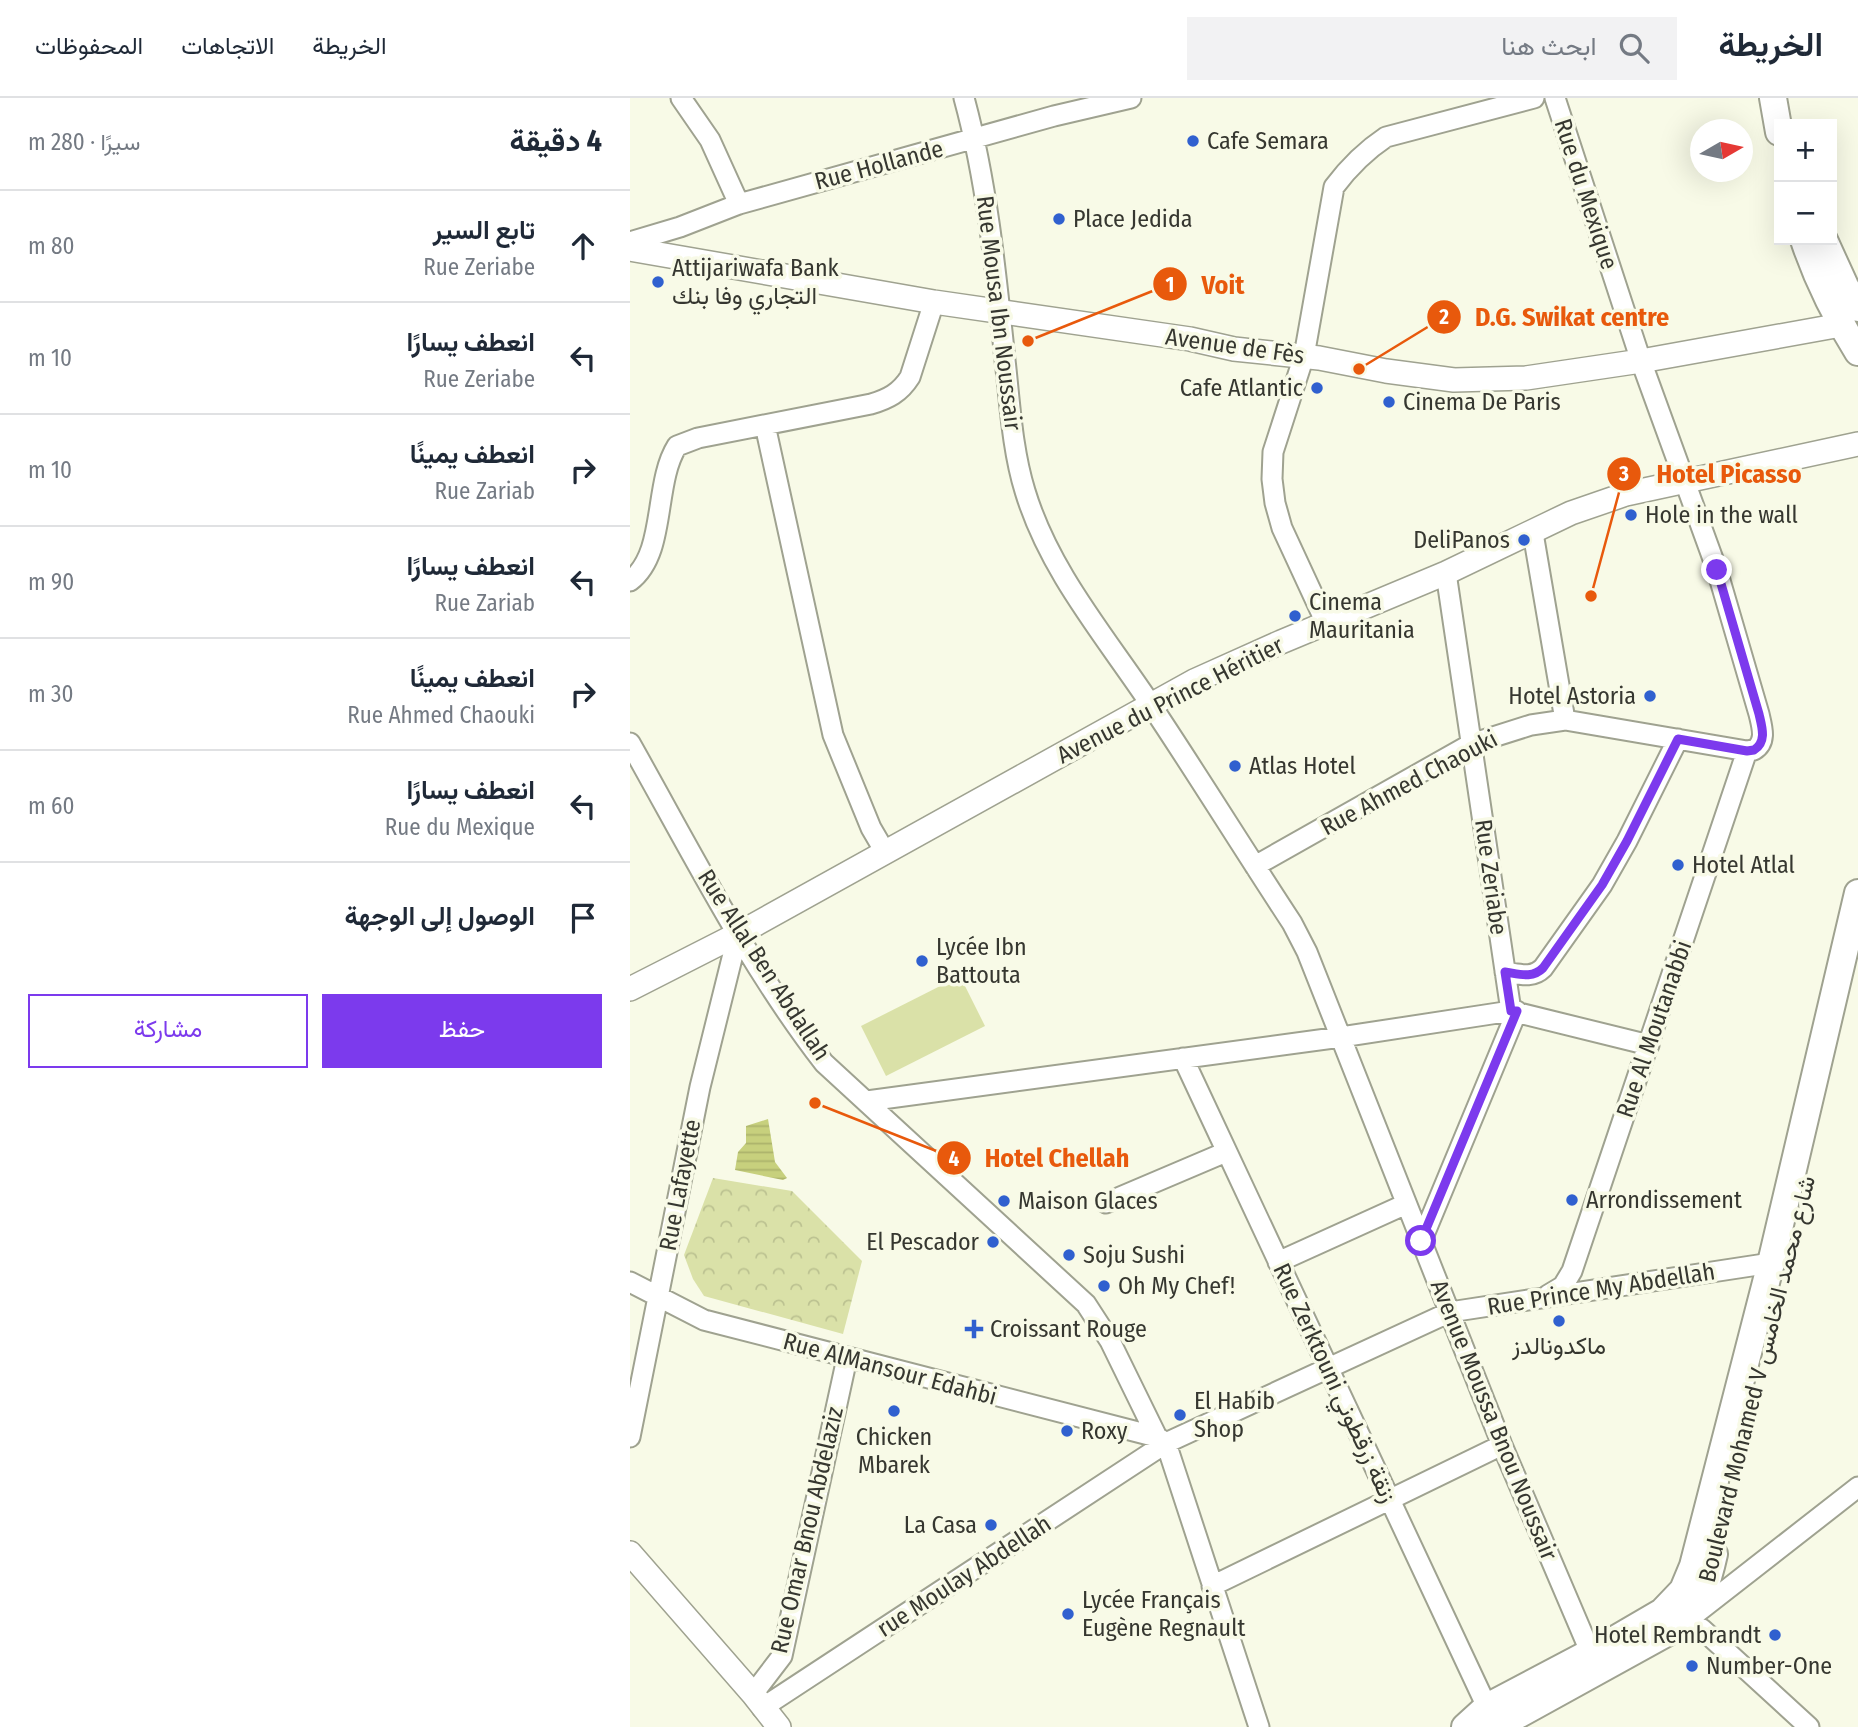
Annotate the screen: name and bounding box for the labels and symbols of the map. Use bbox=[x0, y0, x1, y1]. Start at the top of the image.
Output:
street label: Rue du Mexique bbox=[1548, 115, 1624, 273]
north arrow bbox=[1690, 119, 1753, 182]
place label: Cafe Semara bbox=[1207, 127, 1329, 155]
marker: Cafe Semara bbox=[1185, 133, 1201, 149]
street label: Rue Hollande bbox=[812, 134, 946, 196]
street label: Rue Mousa Ibn Noussair bbox=[971, 194, 1027, 433]
place label: Place Jedida bbox=[1073, 205, 1193, 233]
marker: Place Jedida bbox=[1051, 211, 1067, 227]
place label: Attijariwafa Bank التجاري وفا بنك bbox=[672, 254, 840, 315]
callout: Voit bbox=[1152, 261, 1258, 308]
text: Voit bbox=[1201, 270, 1245, 301]
text: 1 bbox=[1166, 272, 1174, 298]
marker: Attijariwafa Bank التجاري وفا بنك bbox=[650, 274, 666, 290]
callout: D.G. Swikat centre bbox=[1426, 293, 1684, 340]
text: D.G. Swikat centre bbox=[1475, 302, 1669, 333]
text: 2 bbox=[1438, 304, 1449, 330]
street label: Avenue de Fès bbox=[1164, 322, 1306, 370]
place label: Cafe Atlantic bbox=[1180, 374, 1303, 402]
marker: Cafe Atlantic bbox=[1309, 380, 1325, 396]
place label: Cinema De Paris bbox=[1403, 388, 1561, 416]
marker: Cinema De Paris bbox=[1381, 394, 1397, 410]
callout: Hotel Picasso bbox=[1607, 450, 1815, 497]
text: Hotel Picasso bbox=[1656, 459, 1802, 490]
text: 3 bbox=[1618, 461, 1629, 487]
place label: Hole in the wall bbox=[1645, 501, 1798, 529]
marker: Hole in the wall bbox=[1623, 507, 1639, 523]
place label: DeliPanos bbox=[1413, 526, 1510, 554]
marker: DeliPanos bbox=[1516, 532, 1532, 548]
route end bbox=[1701, 554, 1732, 585]
place label: Cinema Mauritania bbox=[1309, 588, 1415, 644]
marker: Cinema Mauritania bbox=[1287, 608, 1303, 624]
street label: Avenue du Prince Héritier bbox=[1052, 630, 1288, 769]
place label: Hotel Astoria bbox=[1508, 682, 1636, 710]
marker: Hotel Astoria bbox=[1642, 688, 1658, 704]
street label: Rue Ahmed Chaouki bbox=[1316, 725, 1502, 841]
place label: Atlas Hotel bbox=[1249, 752, 1356, 780]
marker: Atlas Hotel bbox=[1227, 758, 1243, 774]
street label: Rue Zeriabe bbox=[1469, 817, 1513, 937]
place label: Hotel Atlal bbox=[1692, 851, 1795, 879]
marker: Hotel Atlal bbox=[1670, 857, 1686, 873]
street label: Rue Allal Ben Abdallah bbox=[692, 864, 836, 1066]
place label: Lycée Ibn Battouta bbox=[936, 933, 1027, 989]
street label: Rue Al Moutanabbi bbox=[1611, 937, 1697, 1121]
marker: Lycée Ibn Battouta bbox=[914, 953, 930, 969]
street label: Rue Lafayette bbox=[654, 1117, 706, 1253]
callout: Hotel Chellah bbox=[936, 1135, 1144, 1182]
text: Hotel Chellah bbox=[985, 1143, 1129, 1174]
text: 4 bbox=[949, 1146, 960, 1172]
street label: Boulevard Mohamed V شارع محمد الخامس bbox=[1693, 1173, 1823, 1586]
place label: Arrondissement bbox=[1586, 1186, 1742, 1214]
place label: Maison Glaces bbox=[1018, 1187, 1158, 1215]
marker: Arrondissement bbox=[1564, 1192, 1580, 1208]
marker: Maison Glaces bbox=[996, 1193, 1012, 1209]
route start bbox=[1405, 1225, 1436, 1256]
place label: El Pescador bbox=[866, 1228, 980, 1256]
marker: El Pescador bbox=[985, 1234, 1001, 1250]
place label: Soju Sushi bbox=[1083, 1241, 1185, 1269]
marker: Soju Sushi bbox=[1061, 1247, 1077, 1263]
street label: Rue Prince My Abdellah bbox=[1485, 1257, 1717, 1321]
street label: Rue Zerktouni زنقة زرقطوني bbox=[1263, 1259, 1403, 1509]
place label: Oh My Chef! bbox=[1118, 1272, 1235, 1300]
street label: Avenue Moussa Bnou Noussair bbox=[1425, 1276, 1563, 1565]
marker: Oh My Chef! bbox=[1096, 1278, 1112, 1294]
marker: ماكدونالدز bbox=[1551, 1313, 1567, 1329]
place label: Croissant Rouge bbox=[990, 1315, 1147, 1343]
marker: Croissant Rouge bbox=[964, 1319, 984, 1339]
street label: Rue AlMansour Edahbi bbox=[780, 1327, 1000, 1411]
place label: ماكدونالدز bbox=[1511, 1332, 1606, 1361]
place label: El Habib Shop bbox=[1194, 1387, 1275, 1443]
marker: Chicken Mbarek bbox=[886, 1403, 902, 1419]
street label: Rue Omar Bnou Abdelaziz bbox=[765, 1404, 849, 1656]
marker: El Habib Shop bbox=[1172, 1407, 1188, 1423]
place label: Roxy bbox=[1081, 1417, 1128, 1445]
place label: Chicken Mbarek bbox=[856, 1423, 932, 1479]
marker: Roxy bbox=[1059, 1423, 1075, 1439]
street label: rue Moulay Abdellah bbox=[872, 1509, 1056, 1643]
place label: La Casa bbox=[904, 1511, 977, 1539]
marker: La Casa bbox=[983, 1517, 999, 1533]
place label: Lycée Français Eugène Regnault bbox=[1082, 1586, 1245, 1642]
marker: Lycée Français Eugène Regnault bbox=[1060, 1606, 1076, 1622]
place label: Hotel Rembrandt bbox=[1594, 1621, 1761, 1649]
marker: Hotel Rembrandt bbox=[1767, 1627, 1783, 1643]
place label: Number-One bbox=[1706, 1652, 1832, 1680]
marker: Number-One bbox=[1684, 1658, 1700, 1674]

